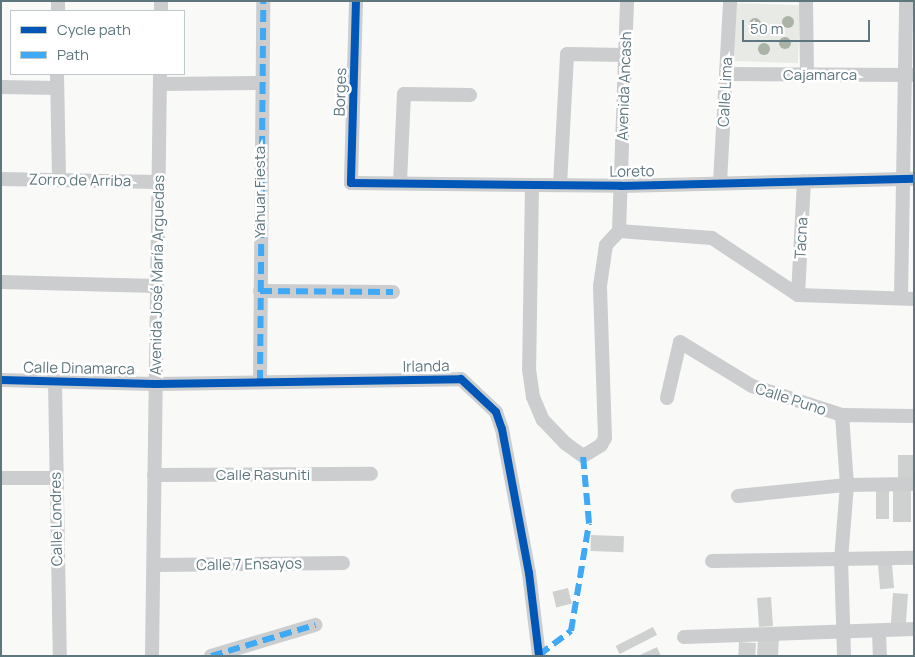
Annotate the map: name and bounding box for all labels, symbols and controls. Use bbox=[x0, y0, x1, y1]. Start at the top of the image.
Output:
legend bbox=[10, 10, 185, 75]
scale bar bbox=[745, 10, 872, 42]
text: 50 m bbox=[750, 18, 784, 39]
text: Cycle path bbox=[57, 19, 131, 40]
street label: Avenida Ancash bbox=[613, 31, 635, 141]
text: Path bbox=[57, 44, 89, 65]
street label: Calle Lima bbox=[714, 57, 736, 127]
street label: Cajamarca bbox=[783, 66, 857, 84]
street label: Borges bbox=[330, 67, 350, 117]
street label: Yahuar Fiesta bbox=[251, 146, 269, 238]
street label: Loreto bbox=[609, 162, 655, 180]
street label: Zorro de Arriba bbox=[29, 170, 131, 190]
street label: Avenida José María Arguedas bbox=[146, 175, 168, 375]
street label: Tacna bbox=[791, 217, 811, 259]
street label: Irlanda bbox=[402, 357, 450, 375]
street label: Calle Dinamarca bbox=[23, 358, 135, 378]
street label: Calle Puno bbox=[753, 379, 829, 419]
street label: Calle Rasuniti bbox=[216, 466, 310, 484]
street label: Calle Londres bbox=[46, 472, 66, 566]
street label: Calle 7 Ensayos bbox=[196, 554, 302, 574]

